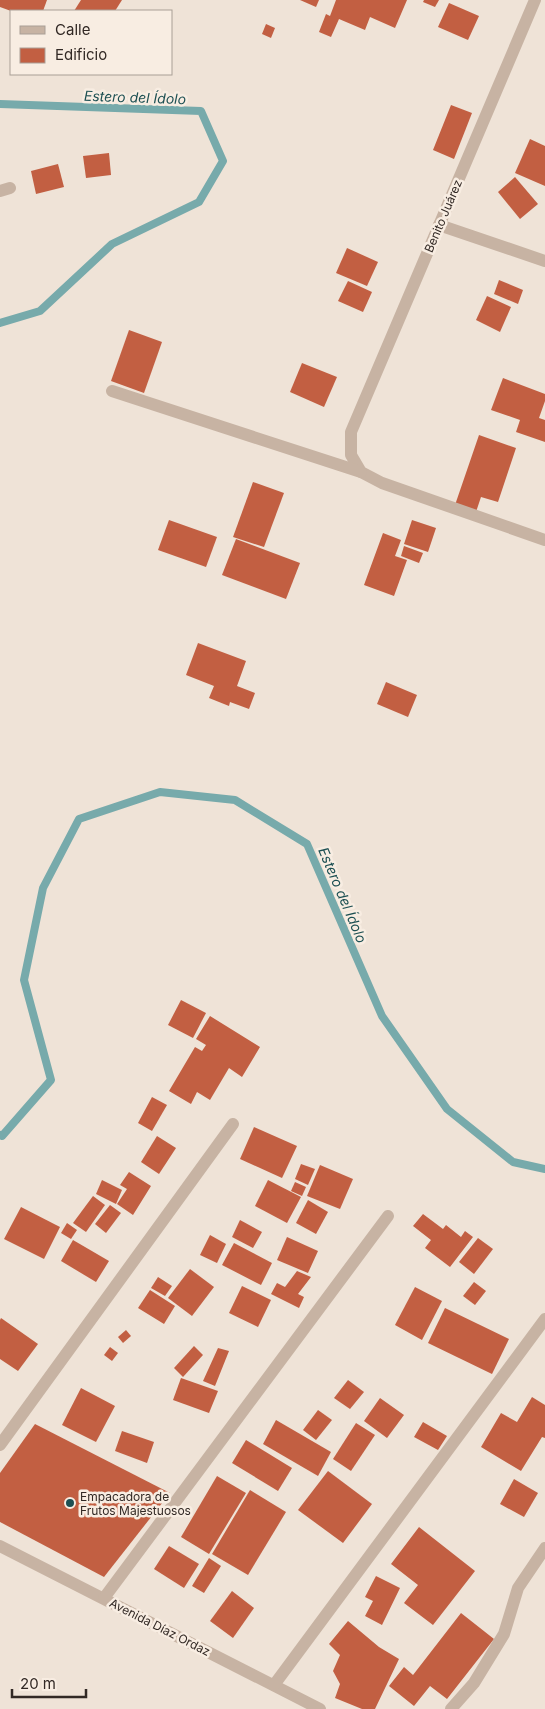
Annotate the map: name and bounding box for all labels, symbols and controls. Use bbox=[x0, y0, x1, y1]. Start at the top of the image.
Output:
legend bbox=[10, 10, 172, 75]
text: Calle bbox=[55, 20, 90, 39]
text: Edificio bbox=[55, 45, 107, 64]
water label: Estero del Ídolo bbox=[84, 87, 186, 107]
street label: Benito Juárez bbox=[421, 177, 465, 255]
water label: Estero del Ídolo bbox=[315, 845, 371, 945]
place label: Empacadora de Frutos Majestuosos bbox=[80, 1489, 191, 1518]
marker: Empacadora de Frutos Majestuosos bbox=[64, 1497, 76, 1509]
street label: Avenida Díaz Ordaz bbox=[107, 1595, 213, 1659]
scale bar bbox=[12, 1666, 86, 1698]
text: 20 m bbox=[20, 1674, 56, 1693]

